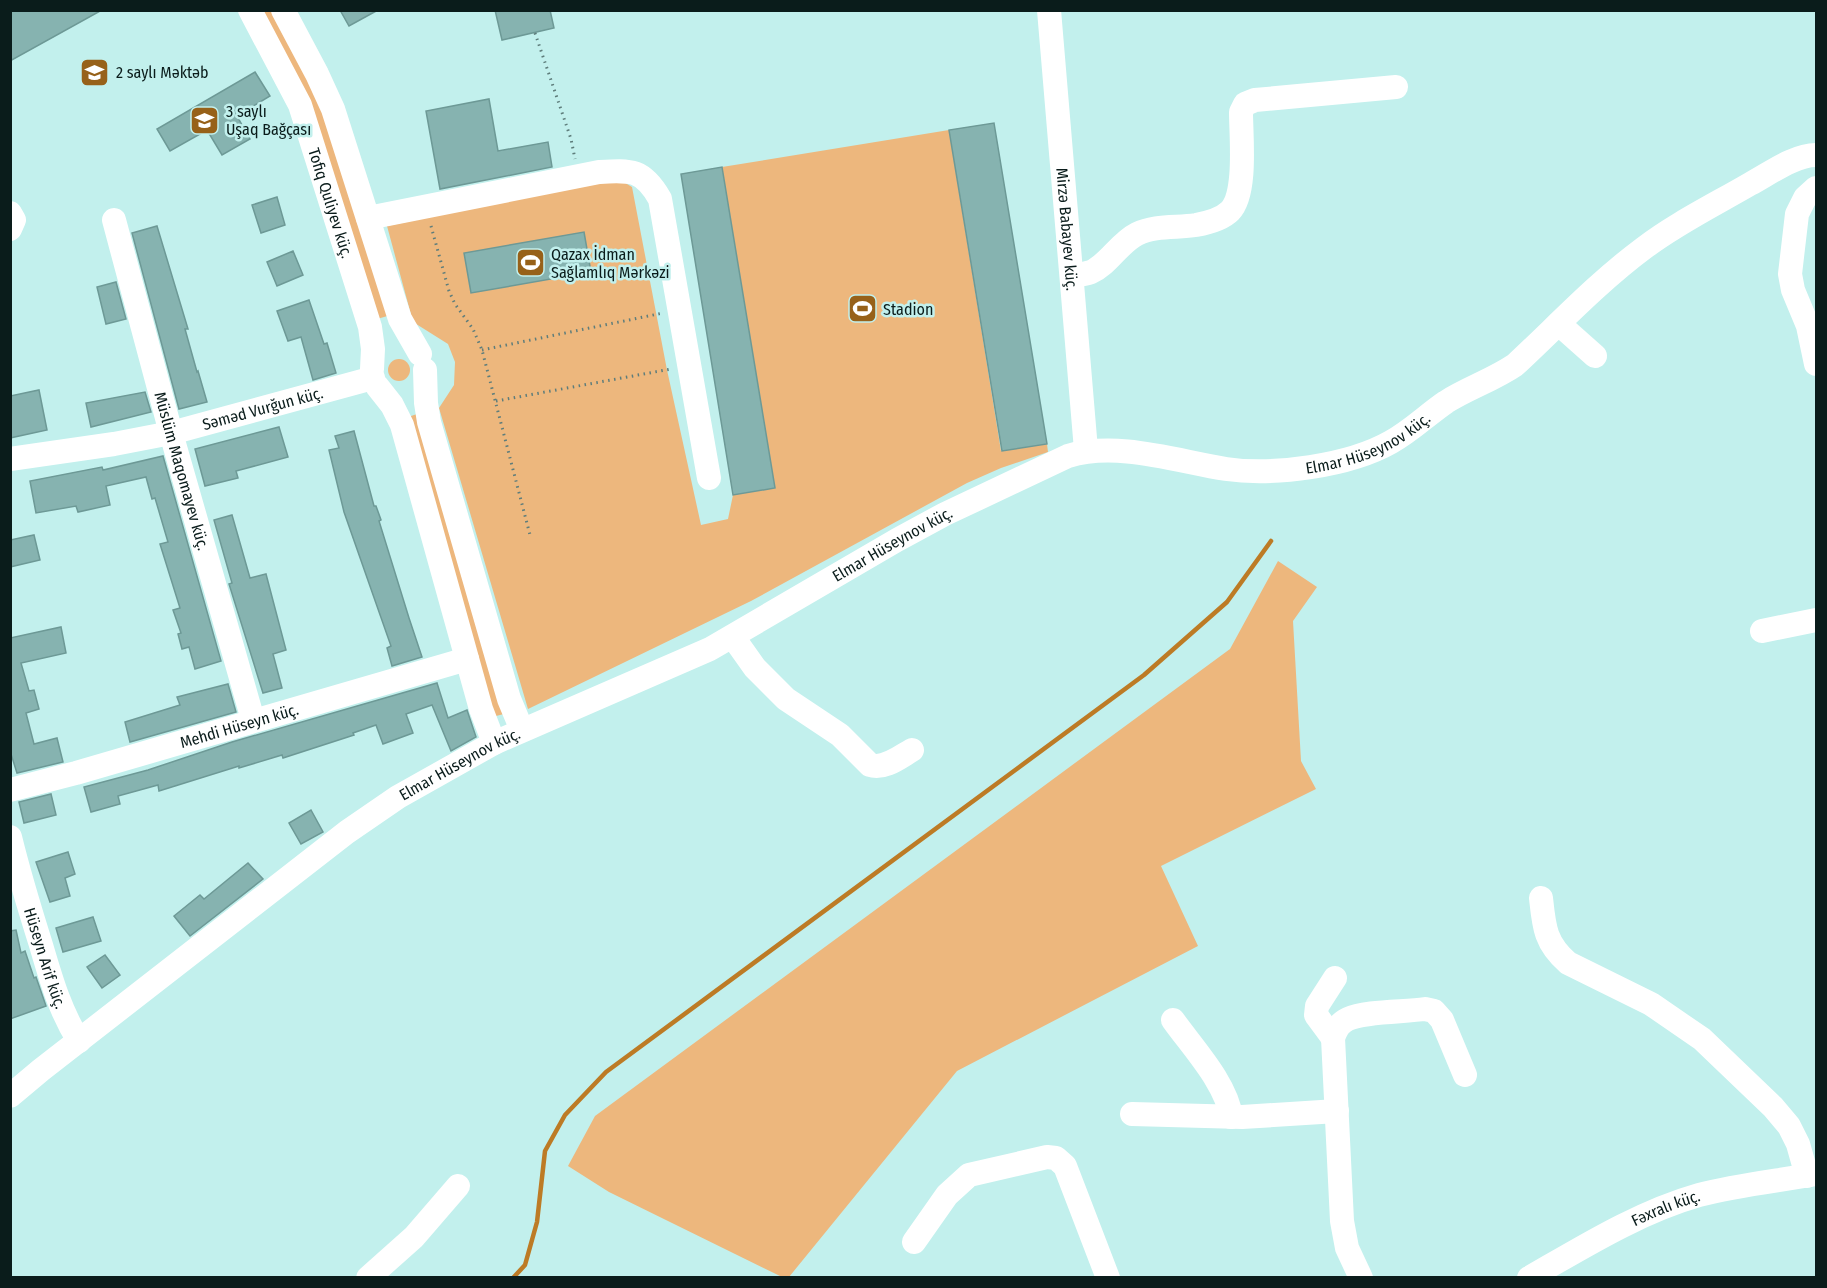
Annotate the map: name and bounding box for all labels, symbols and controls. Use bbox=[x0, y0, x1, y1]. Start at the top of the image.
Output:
school or university icon: 2 saylı Məktəb bbox=[79, 56, 111, 88]
place label: 2 saylı Məktəb bbox=[116, 63, 209, 82]
place label: 3 saylı Uşaq Bağçası bbox=[226, 102, 311, 139]
school or university icon: 3 saylı Uşaq Bağçası bbox=[189, 104, 221, 136]
street label: Tofiq Quliyev küç. bbox=[305, 146, 357, 260]
street label: Mirzə Babayev küç. bbox=[1053, 167, 1082, 292]
place label: Qazax İdman Sağlamlıq Mərkəzi bbox=[551, 245, 670, 282]
sports icon: Qazax İdman Sağlamlıq Mərkəzi bbox=[514, 247, 546, 279]
sports icon: Stadion bbox=[846, 293, 878, 325]
place label: Stadion bbox=[883, 300, 933, 319]
street label: Səməd Vurğun küç. bbox=[200, 383, 325, 434]
street label: Müslüm Maqomayev küç. bbox=[151, 390, 213, 552]
street label: Elmar Hüseynov küç. bbox=[1304, 408, 1434, 477]
street label: Elmar Hüseynov küç. bbox=[829, 503, 955, 585]
street label: Mehdi Hüseyn küç. bbox=[178, 699, 300, 752]
street label: Elmar Hüseynov küç. bbox=[396, 723, 523, 804]
street label: Hüseyn Arif küç. bbox=[20, 905, 71, 1011]
street label: Fəxralı küç. bbox=[1628, 1186, 1702, 1230]

